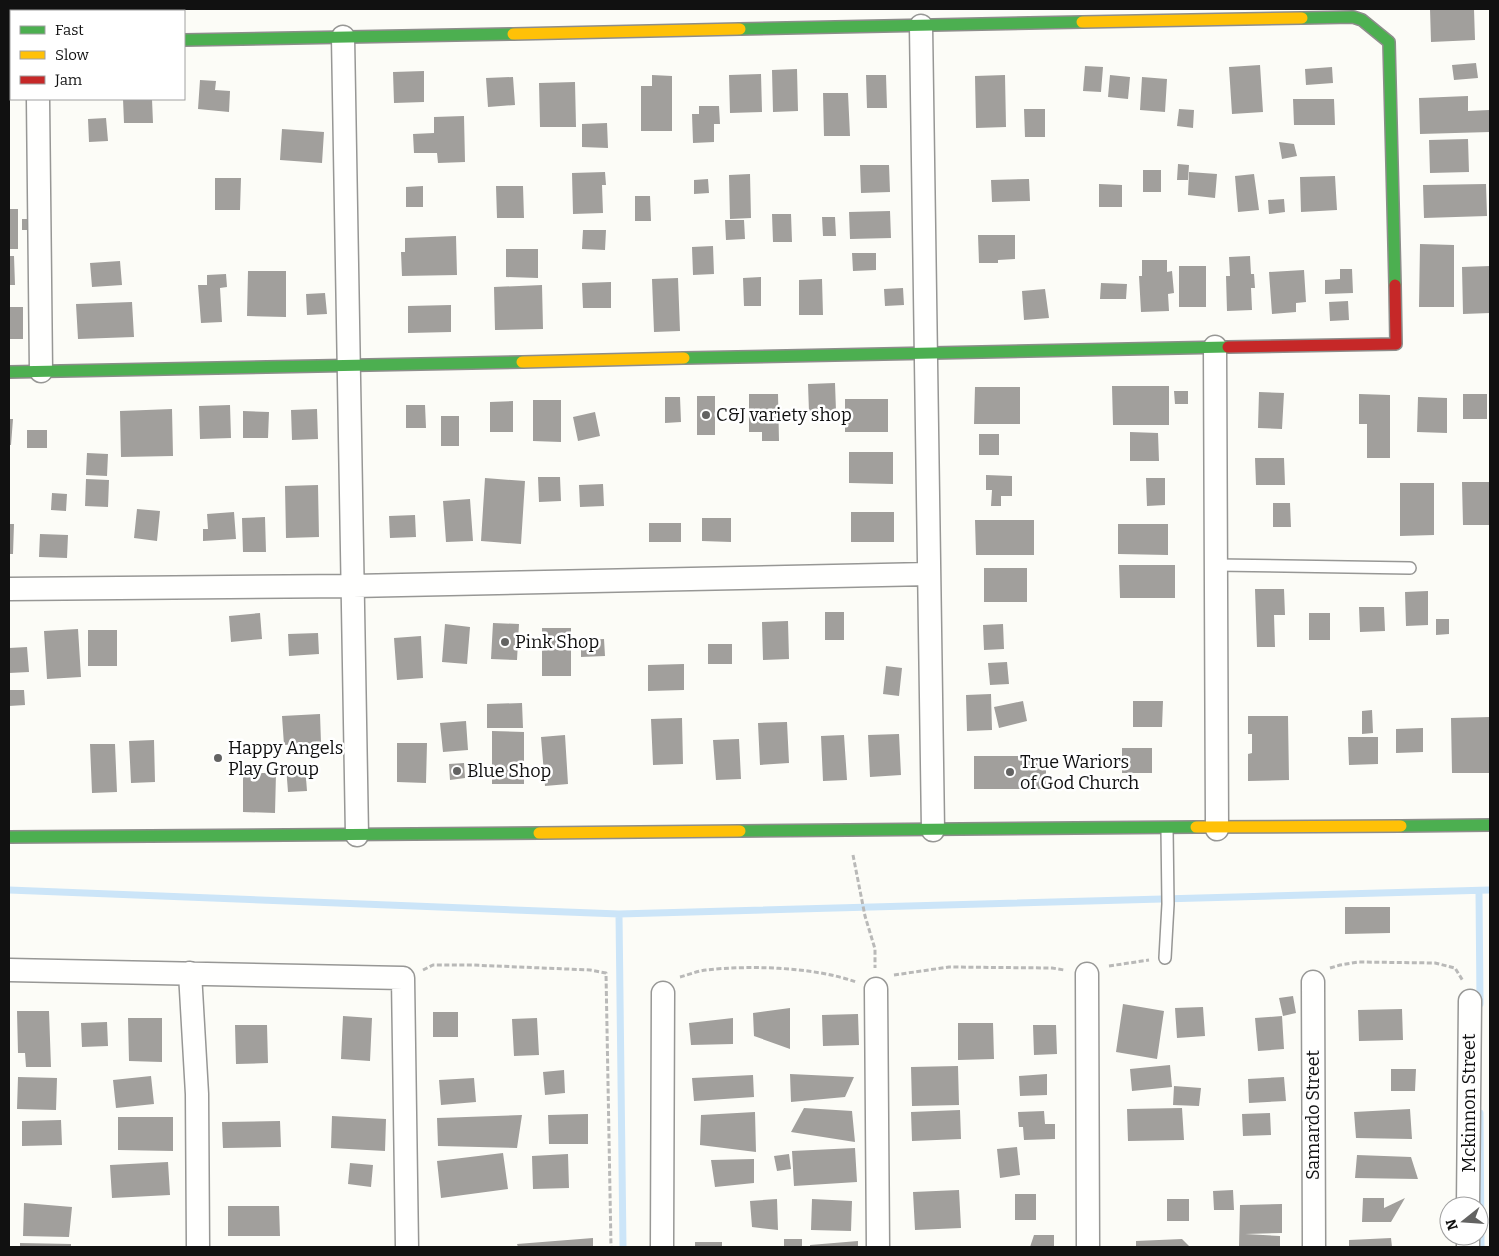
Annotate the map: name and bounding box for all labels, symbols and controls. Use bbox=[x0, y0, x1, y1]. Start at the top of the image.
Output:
legend bbox=[10, 10, 185, 100]
text: Fast bbox=[55, 21, 84, 39]
text: Slow bbox=[55, 46, 90, 64]
text: Jam bbox=[54, 71, 83, 89]
place label: C&J variety shop bbox=[716, 404, 852, 426]
marker: C&J variety shop bbox=[700, 409, 712, 421]
place label: Pink Shop bbox=[515, 631, 599, 653]
marker: Pink Shop bbox=[499, 636, 511, 648]
place label: Happy Angels Play Group bbox=[228, 737, 343, 780]
place label: True Wariors of God Church bbox=[1020, 751, 1139, 794]
marker: Happy Angels Play Group bbox=[212, 752, 224, 764]
place label: Blue Shop bbox=[467, 760, 551, 782]
marker: Blue Shop bbox=[451, 765, 463, 777]
marker: True Wariors of God Church bbox=[1004, 766, 1016, 778]
street label: Mckinnon Street bbox=[1458, 1033, 1480, 1172]
street label: Samardo Street bbox=[1302, 1049, 1324, 1180]
north arrow bbox=[1439, 1196, 1489, 1246]
text: N bbox=[1442, 1217, 1462, 1232]

